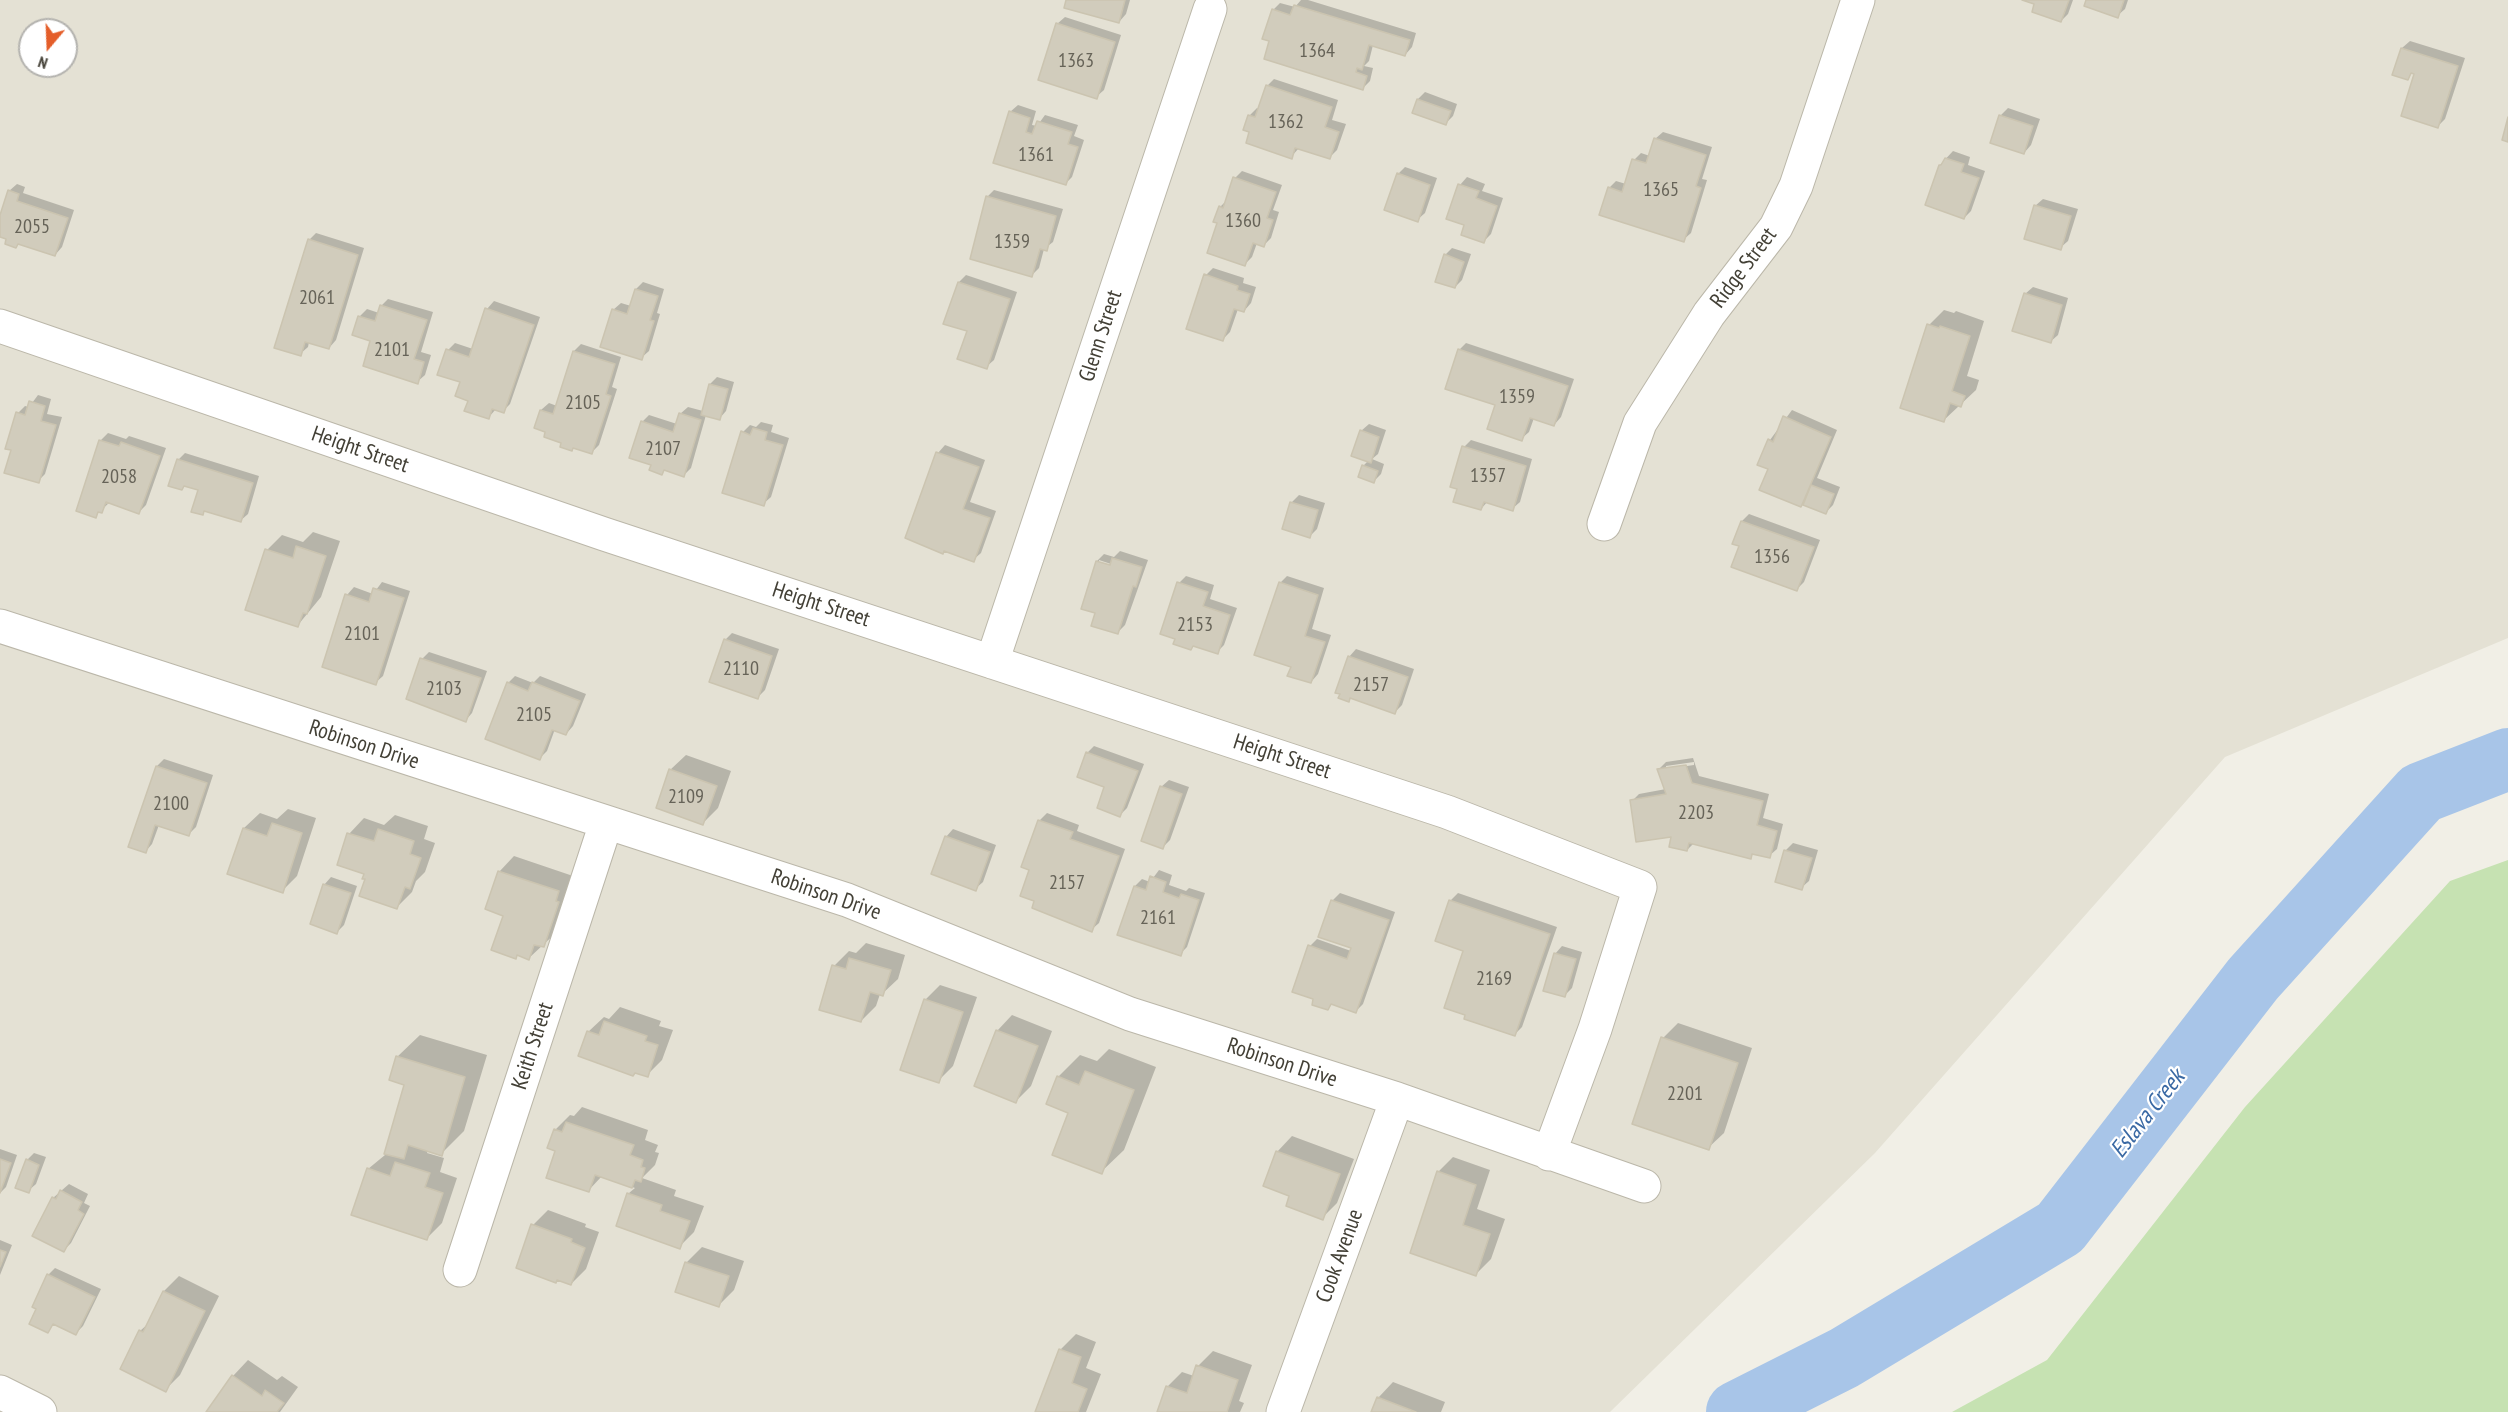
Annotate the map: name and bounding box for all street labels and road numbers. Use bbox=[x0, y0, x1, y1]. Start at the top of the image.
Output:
street label: Ridge Street bbox=[1705, 223, 1783, 313]
street label: Glenn Street bbox=[1074, 287, 1128, 385]
street label: Height Street bbox=[308, 421, 412, 479]
street label: Height Street bbox=[769, 577, 873, 633]
street label: Robinson Drive bbox=[306, 715, 422, 775]
street label: Height Street bbox=[1230, 729, 1334, 785]
street label: Robinson Drive bbox=[768, 864, 884, 926]
street label: Keith Street bbox=[507, 999, 559, 1093]
street label: Robinson Drive bbox=[1224, 1033, 1340, 1093]
street label: Cook Avenue bbox=[1311, 1206, 1369, 1306]

